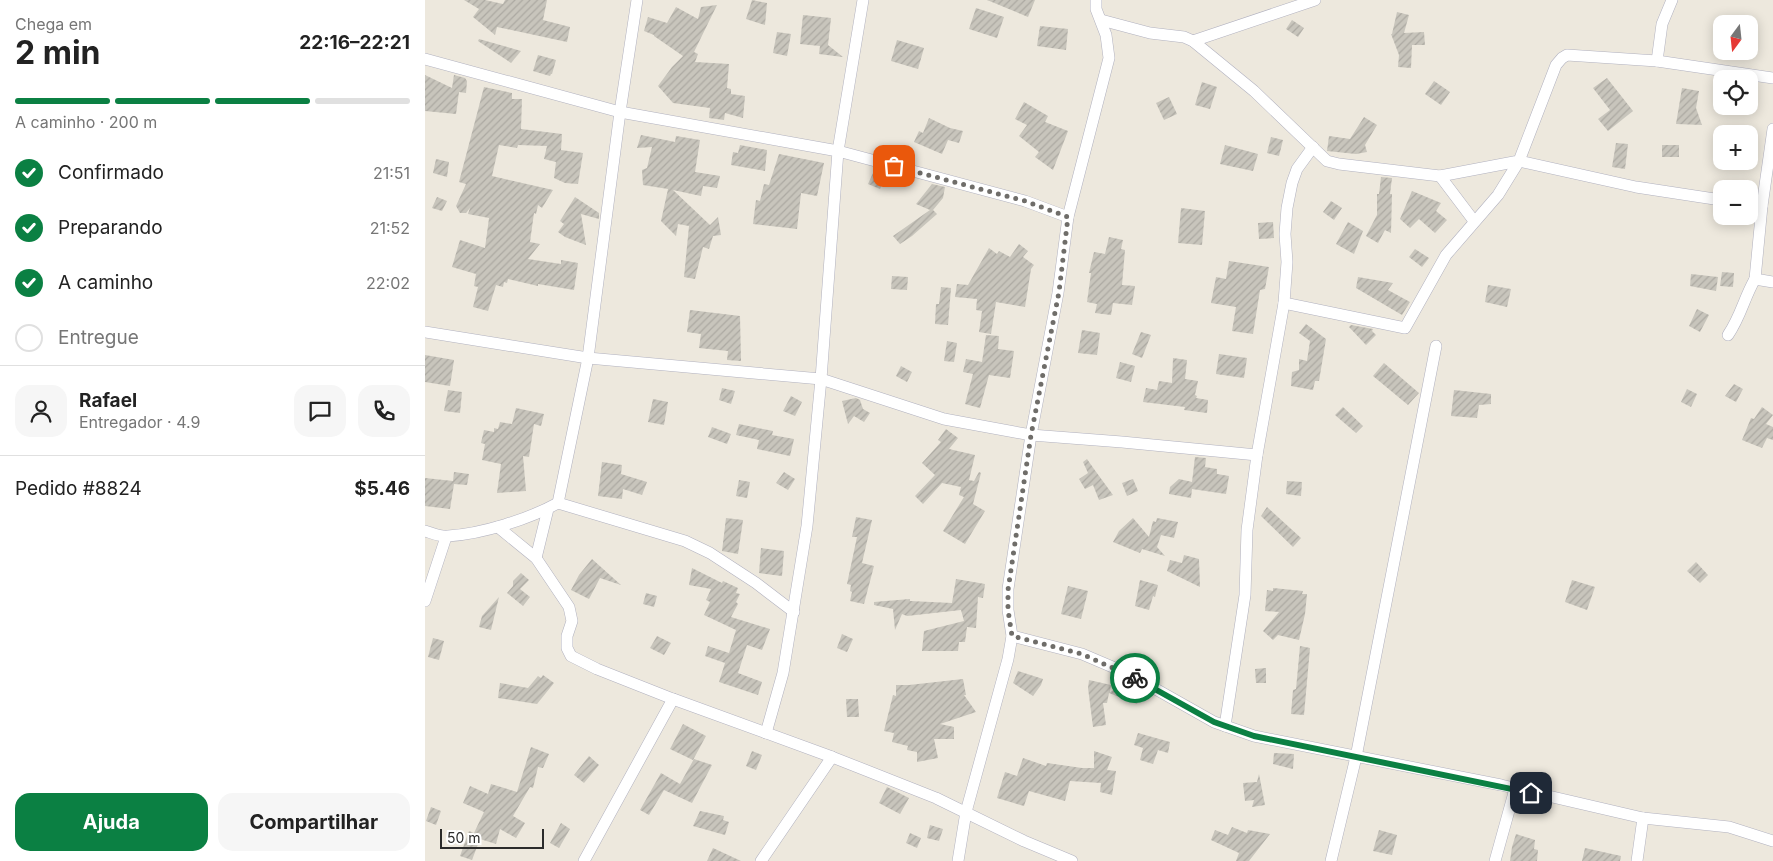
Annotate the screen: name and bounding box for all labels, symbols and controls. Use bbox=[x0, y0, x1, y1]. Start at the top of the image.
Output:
text: Chega em bbox=[15, 14, 92, 34]
north arrow bbox=[1713, 15, 1757, 60]
map controls bbox=[1713, 15, 1758, 225]
text: 22:16–22:21 bbox=[299, 31, 410, 54]
text: 2 min bbox=[15, 33, 101, 72]
button: locate bbox=[1713, 70, 1758, 115]
text: A caminho · 200 m bbox=[15, 112, 157, 132]
button: + bbox=[1713, 125, 1758, 170]
pin bbox=[873, 145, 915, 187]
icon: bag bbox=[880, 152, 908, 180]
icon: check bbox=[15, 159, 43, 187]
text: Confirmado bbox=[58, 161, 164, 184]
text: 21:51 bbox=[373, 163, 410, 183]
button: − bbox=[1713, 180, 1758, 225]
icon: check bbox=[15, 214, 43, 242]
text: Preparando bbox=[58, 216, 163, 239]
text: 21:52 bbox=[370, 218, 410, 238]
icon: check bbox=[15, 269, 43, 297]
text: A caminho bbox=[58, 271, 153, 294]
text: 22:02 bbox=[366, 273, 410, 293]
text: Entregue bbox=[58, 326, 139, 349]
button: person bbox=[15, 385, 67, 437]
button: chat bbox=[294, 385, 346, 437]
button: phone bbox=[358, 385, 410, 437]
text: Rafael bbox=[79, 389, 137, 412]
text: Entregador · 4.9 bbox=[79, 412, 200, 432]
text: Pedido #8824 bbox=[15, 477, 142, 500]
text: $5.46 bbox=[354, 477, 410, 500]
courier bbox=[1110, 653, 1160, 703]
icon: bike bbox=[1121, 664, 1149, 692]
pin bbox=[1510, 772, 1552, 814]
icon: home bbox=[1517, 779, 1545, 807]
button: Ajuda bbox=[15, 793, 208, 851]
button: Compartilhar bbox=[218, 793, 410, 851]
scale bar bbox=[440, 826, 544, 849]
text: 50 m bbox=[447, 829, 481, 846]

